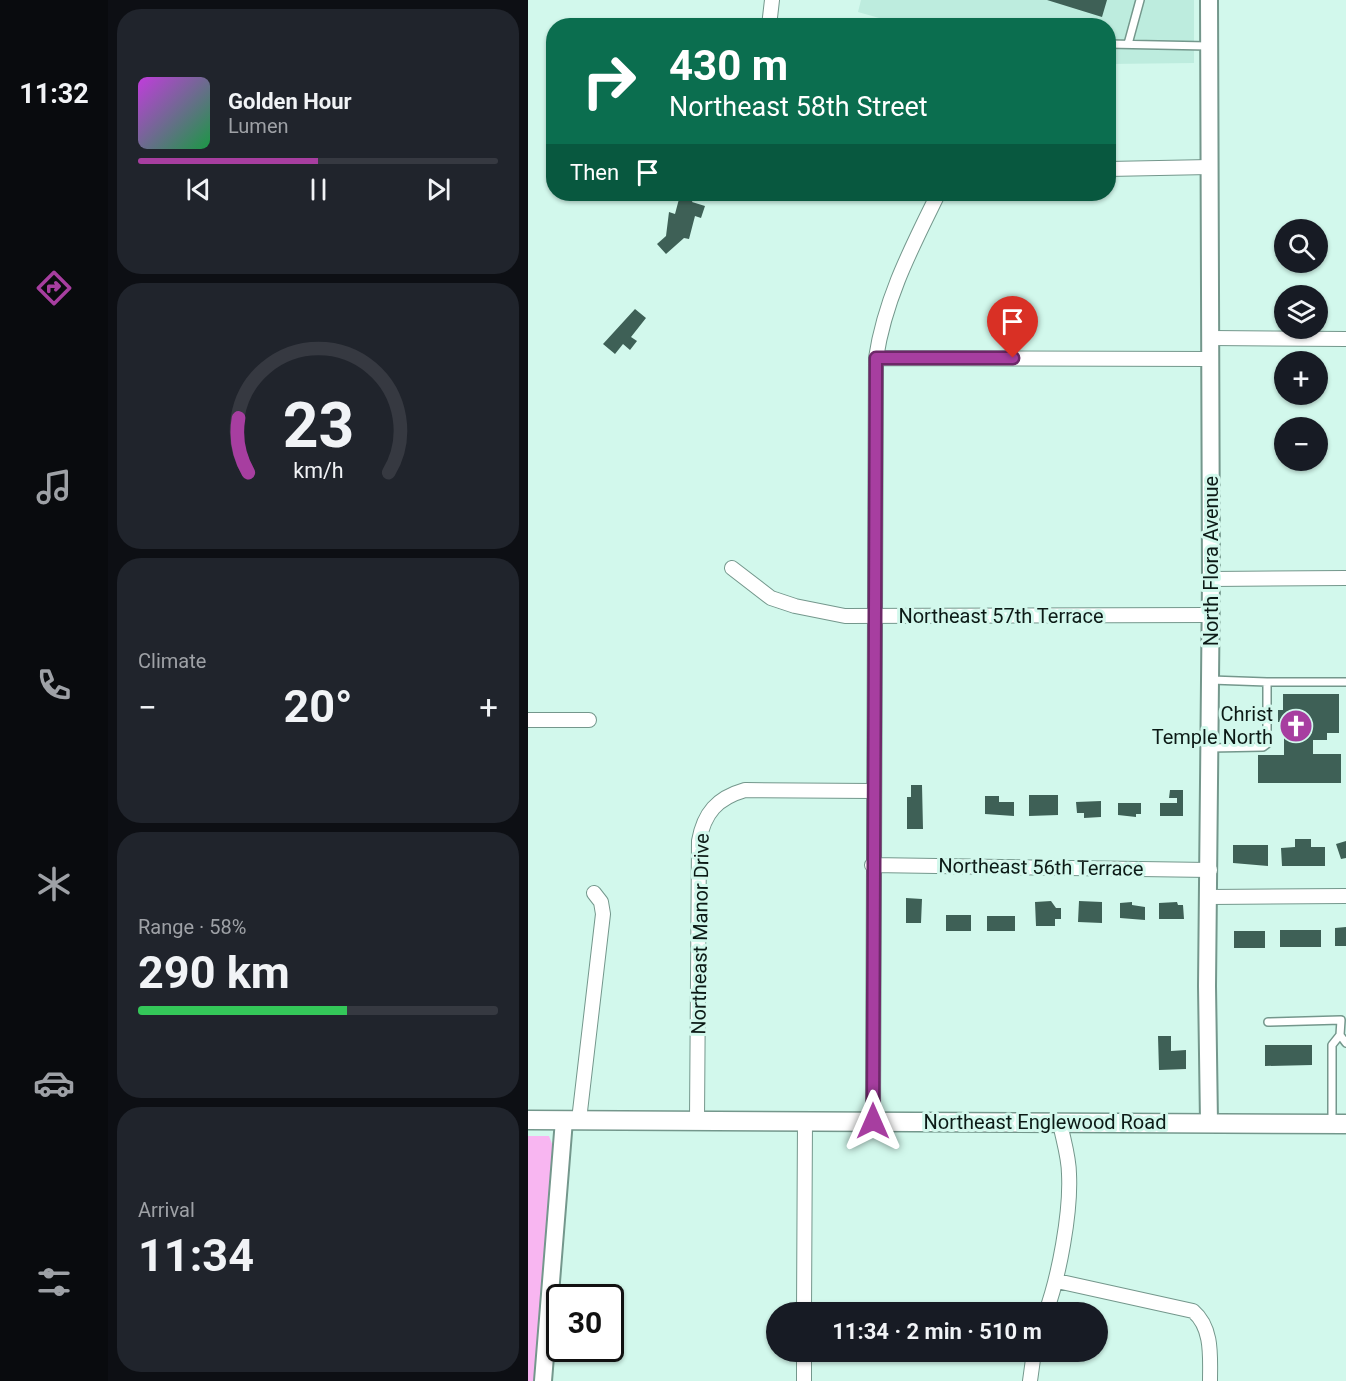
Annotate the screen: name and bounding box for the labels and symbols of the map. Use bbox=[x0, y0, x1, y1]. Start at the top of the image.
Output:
pin bbox=[987, 296, 1038, 358]
street label: North Flora Avenue bbox=[1199, 476, 1223, 646]
street label: Northeast 57th Terrace bbox=[898, 604, 1104, 628]
place label: Christ Temple North bbox=[1152, 702, 1273, 749]
church icon: Christ Temple North bbox=[1278, 708, 1314, 744]
street label: Northeast Manor Drive bbox=[686, 833, 714, 1035]
street label: Northeast 56th Terrace bbox=[938, 853, 1144, 881]
position arrow bbox=[841, 1089, 905, 1153]
street label: Northeast Englewood Road bbox=[924, 1110, 1166, 1134]
speed limit sign: 30 bbox=[546, 1284, 624, 1362]

